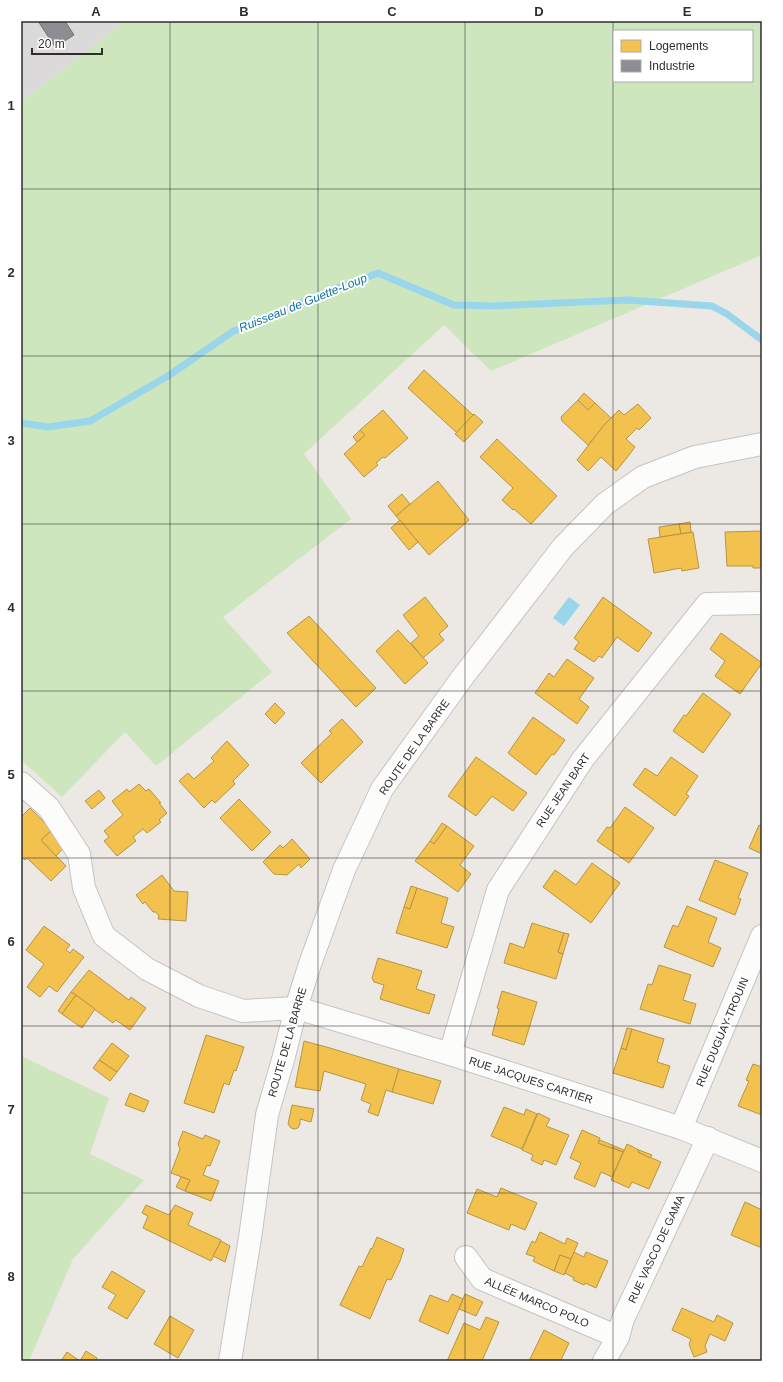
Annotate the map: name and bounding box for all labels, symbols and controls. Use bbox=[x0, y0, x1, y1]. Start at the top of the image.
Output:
text: A bbox=[91, 4, 101, 19]
text: B bbox=[239, 4, 249, 19]
text: C bbox=[387, 4, 397, 19]
text: D bbox=[534, 4, 544, 19]
text: E bbox=[683, 4, 692, 19]
scale bar bbox=[32, 30, 102, 56]
legend bbox=[613, 30, 753, 82]
text: 20 m bbox=[38, 37, 65, 51]
text: Logements bbox=[649, 39, 708, 53]
text: Industrie bbox=[649, 59, 695, 73]
text: 1 bbox=[7, 98, 15, 113]
text: 2 bbox=[7, 265, 15, 280]
water label: Ruisseau de Guette-Loup bbox=[237, 271, 369, 335]
text: 3 bbox=[7, 433, 15, 448]
text: 4 bbox=[7, 600, 15, 615]
street label: ROUTE DE LA BARRE bbox=[376, 697, 452, 797]
street label: RUE JEAN BART bbox=[534, 751, 592, 829]
text: 5 bbox=[7, 767, 15, 782]
text: 6 bbox=[7, 934, 15, 949]
street label: RUE DUGUAY-TROUIN bbox=[694, 976, 750, 1088]
street label: ROUTE DE LA BARRE bbox=[266, 986, 308, 1098]
street label: RUE JACQUES CARTIER bbox=[468, 1054, 594, 1106]
text: 7 bbox=[7, 1102, 15, 1117]
street label: RUE VASCO DE GAMA bbox=[626, 1193, 687, 1305]
text: 8 bbox=[7, 1269, 15, 1284]
street label: ALLÉE MARCO POLO bbox=[483, 1275, 591, 1330]

